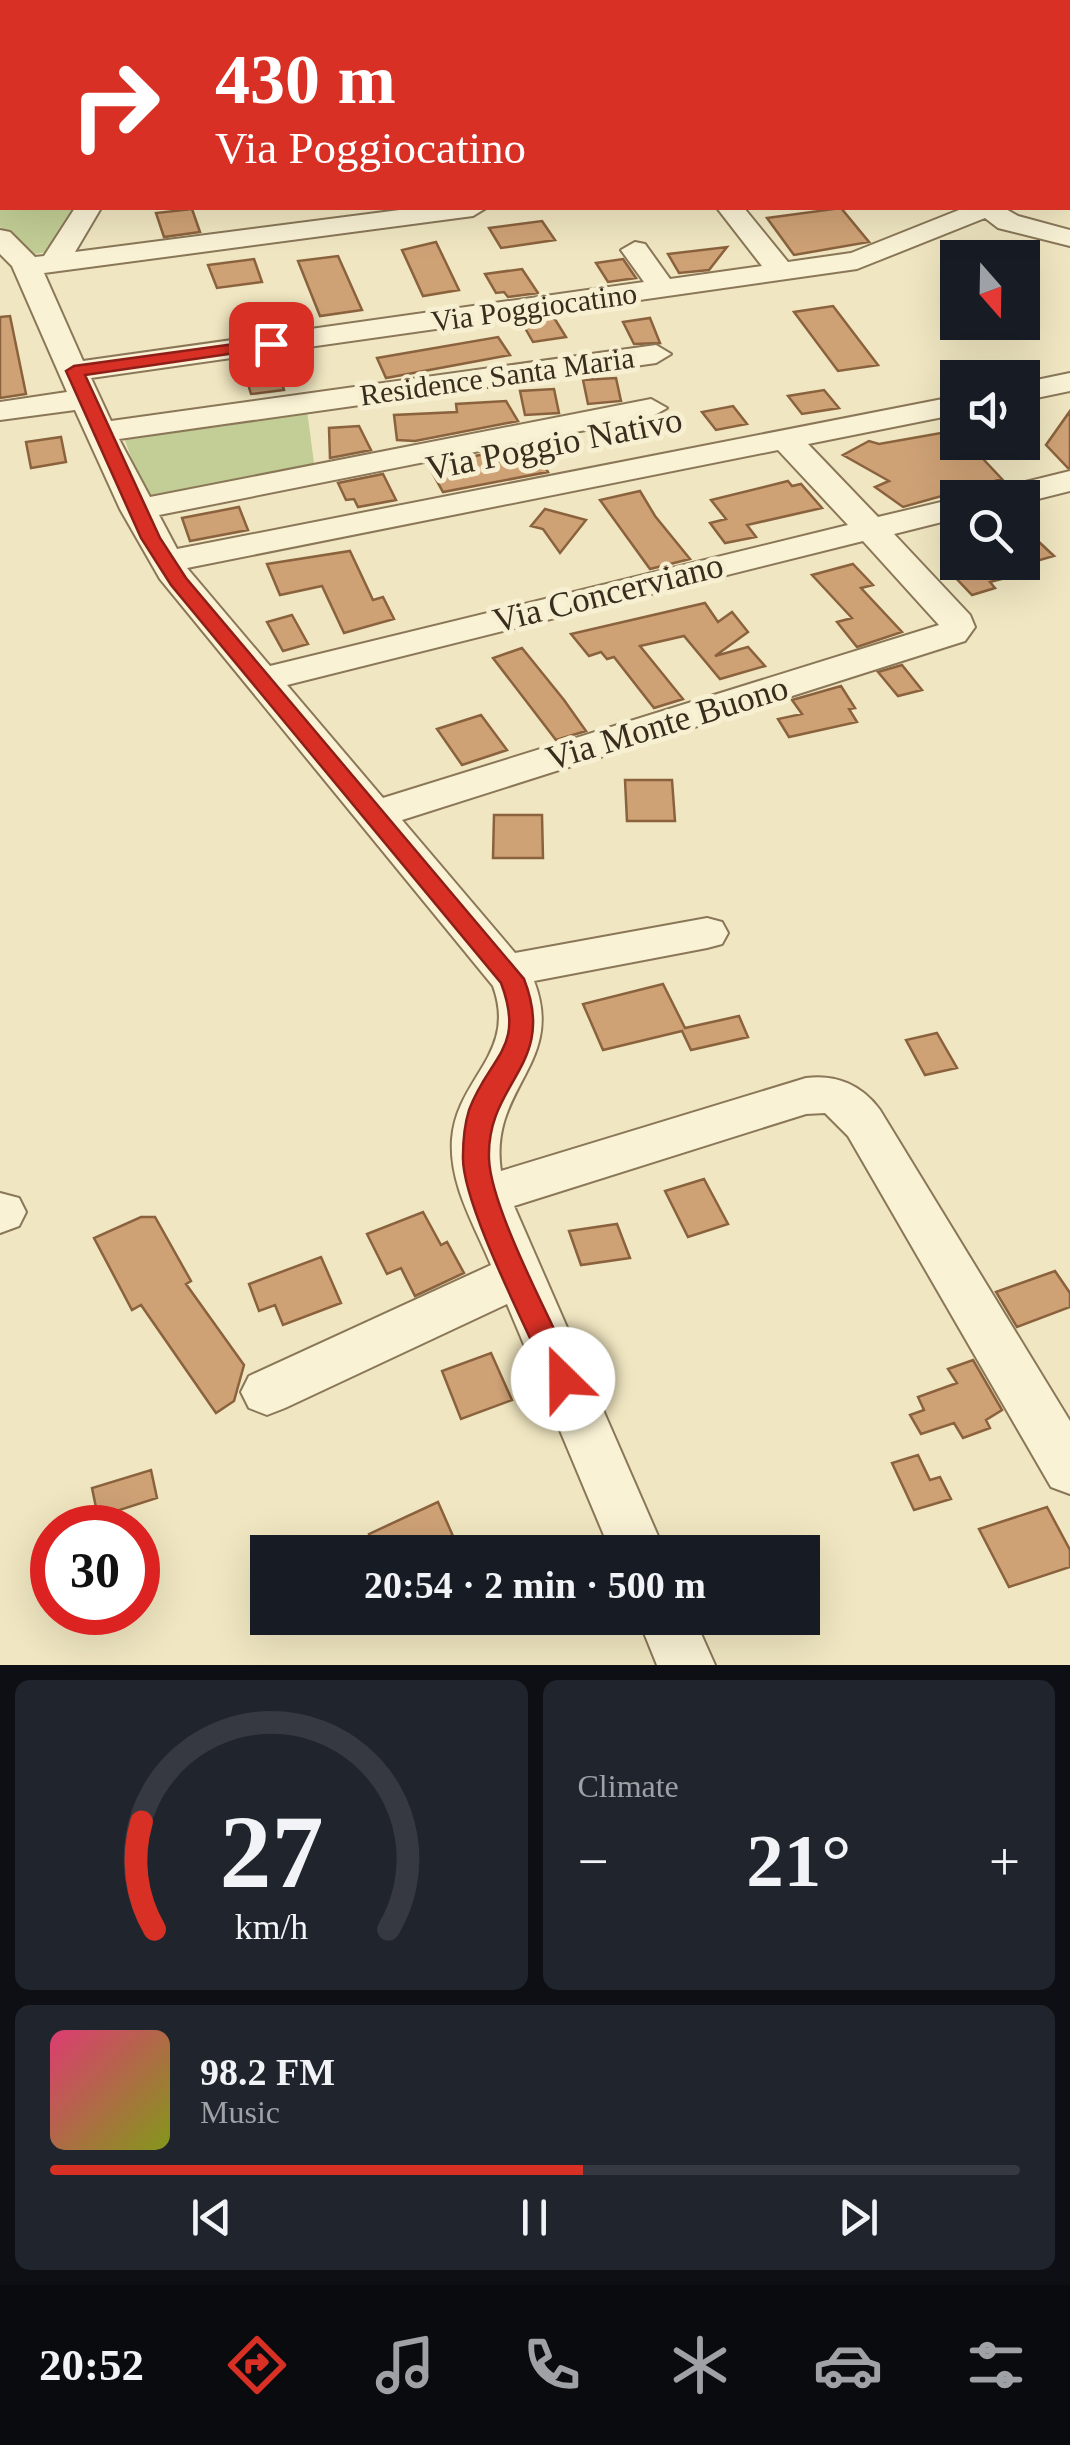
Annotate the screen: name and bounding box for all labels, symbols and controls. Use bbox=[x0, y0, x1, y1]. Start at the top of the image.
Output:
icon: right bbox=[50, 40, 180, 170]
text: 430 m bbox=[215, 41, 396, 118]
text: Via Poggiocatino bbox=[215, 123, 526, 173]
north arrow bbox=[940, 240, 1040, 340]
map controls bbox=[940, 240, 1040, 580]
street label: Via Poggiocatino bbox=[429, 276, 639, 338]
pin bbox=[229, 302, 314, 387]
icon: arrive bbox=[244, 317, 299, 372]
street label: Residence Santa Maria bbox=[358, 340, 636, 412]
button: sound bbox=[940, 360, 1040, 460]
street label: Via Poggio Nativo bbox=[422, 400, 686, 488]
button: search bbox=[940, 480, 1040, 580]
street label: Via Concerviano bbox=[489, 546, 727, 640]
street label: Via Monte Buono bbox=[541, 668, 793, 778]
position arrow bbox=[511, 1327, 615, 1431]
speed limit sign: 30 bbox=[30, 1505, 160, 1635]
text: 20:54 · 2 min · 500 m bbox=[364, 1564, 706, 1606]
text: Climate bbox=[578, 1768, 679, 1804]
text: 27 bbox=[219, 1794, 323, 1909]
text: 21° bbox=[746, 1819, 851, 1902]
text: − bbox=[578, 1831, 609, 1892]
text: + bbox=[989, 1831, 1020, 1892]
text: km/h bbox=[235, 1907, 308, 1947]
text: 98.2 FM bbox=[200, 2051, 335, 2093]
text: Music bbox=[200, 2094, 280, 2130]
icon: previous bbox=[184, 2190, 239, 2245]
icon: pause bbox=[507, 2190, 562, 2245]
icon: next bbox=[831, 2190, 886, 2245]
icon: directions bbox=[222, 2330, 292, 2400]
icon: music bbox=[370, 2330, 440, 2400]
icon: phone bbox=[517, 2330, 587, 2400]
icon: climate bbox=[665, 2330, 735, 2400]
icon: car bbox=[813, 2330, 883, 2400]
icon: filters bbox=[961, 2330, 1031, 2400]
text: 20:52 bbox=[39, 2340, 144, 2390]

